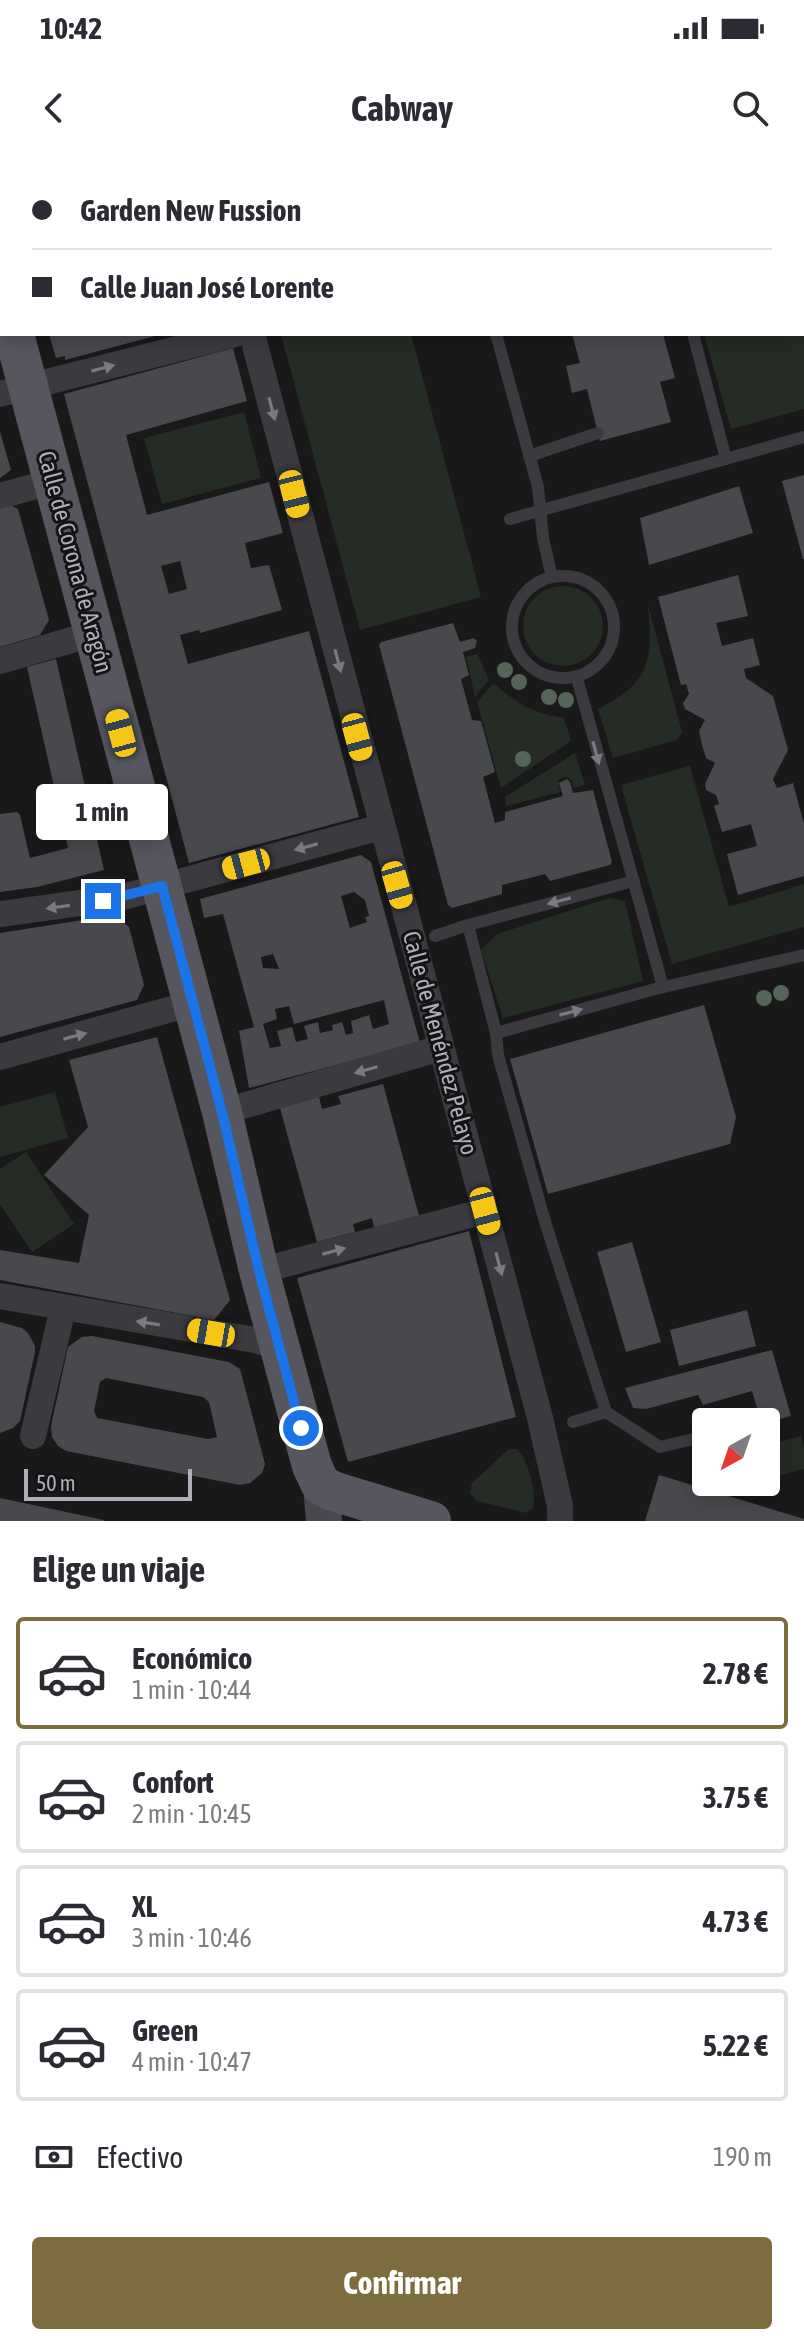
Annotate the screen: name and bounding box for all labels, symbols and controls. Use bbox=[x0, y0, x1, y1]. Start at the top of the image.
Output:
text: 10:42 bbox=[40, 11, 102, 45]
icon: back bbox=[32, 86, 76, 130]
icon: search bbox=[728, 86, 772, 130]
text: Cabway bbox=[351, 87, 453, 129]
text: Garden New Fussion bbox=[80, 193, 301, 227]
text: Calle Juan José Lorente bbox=[80, 270, 334, 304]
one-way arrow bbox=[91, 362, 116, 374]
one-way arrow bbox=[266, 398, 279, 422]
street label: Calle de Corona de Aragón bbox=[33, 448, 118, 676]
car bbox=[277, 468, 311, 520]
one-way arrow bbox=[332, 649, 344, 674]
car bbox=[103, 707, 139, 759]
car bbox=[339, 711, 375, 763]
one-way arrow bbox=[591, 741, 603, 766]
callout: 1 min bbox=[37, 785, 169, 841]
text: 1 min bbox=[75, 797, 129, 827]
one-way arrow bbox=[293, 842, 318, 854]
car bbox=[220, 846, 272, 882]
car bbox=[379, 859, 415, 911]
route end bbox=[85, 883, 121, 919]
one-way arrow bbox=[546, 895, 571, 907]
one-way arrow bbox=[45, 900, 70, 913]
street label: Calle de Menéndez Pelayo bbox=[398, 928, 483, 1158]
one-way arrow bbox=[559, 1006, 584, 1018]
one-way arrow bbox=[64, 1029, 88, 1042]
one-way arrow bbox=[354, 1064, 378, 1077]
car bbox=[467, 1185, 503, 1237]
one-way arrow bbox=[322, 1245, 347, 1257]
one-way arrow bbox=[493, 1251, 505, 1276]
one-way arrow bbox=[136, 1316, 161, 1328]
car bbox=[185, 1317, 237, 1349]
north arrow bbox=[692, 1408, 780, 1496]
map controls bbox=[692, 1408, 780, 1496]
route start bbox=[283, 1410, 319, 1446]
scale bar bbox=[24, 1465, 192, 1501]
text: 50 m bbox=[36, 1470, 76, 1496]
text: Elige un viaje bbox=[32, 1548, 205, 1590]
icon: car bbox=[36, 1637, 108, 1709]
text: Económico bbox=[132, 1641, 252, 1675]
text: 2.78 € bbox=[703, 1656, 768, 1690]
text: 1 min · 10:44 bbox=[132, 1675, 252, 1705]
icon: car bbox=[36, 1761, 108, 1833]
text: Confort bbox=[132, 1765, 214, 1799]
text: 3.75 € bbox=[703, 1780, 768, 1814]
text: 2 min · 10:45 bbox=[132, 1799, 252, 1829]
icon: car bbox=[36, 1885, 108, 1957]
text: XL bbox=[132, 1889, 157, 1923]
text: 4.73 € bbox=[703, 1904, 768, 1938]
text: 3 min · 10:46 bbox=[132, 1923, 252, 1953]
icon: car bbox=[36, 2009, 108, 2081]
text: Green bbox=[132, 2013, 198, 2047]
text: 5.22 € bbox=[703, 2028, 768, 2062]
text: 4 min · 10:47 bbox=[132, 2047, 252, 2077]
icon: cash bbox=[32, 2135, 76, 2179]
text: Efectivo bbox=[96, 2140, 183, 2174]
text: 190 m bbox=[713, 2142, 772, 2172]
button: Confirmar bbox=[32, 2237, 772, 2329]

